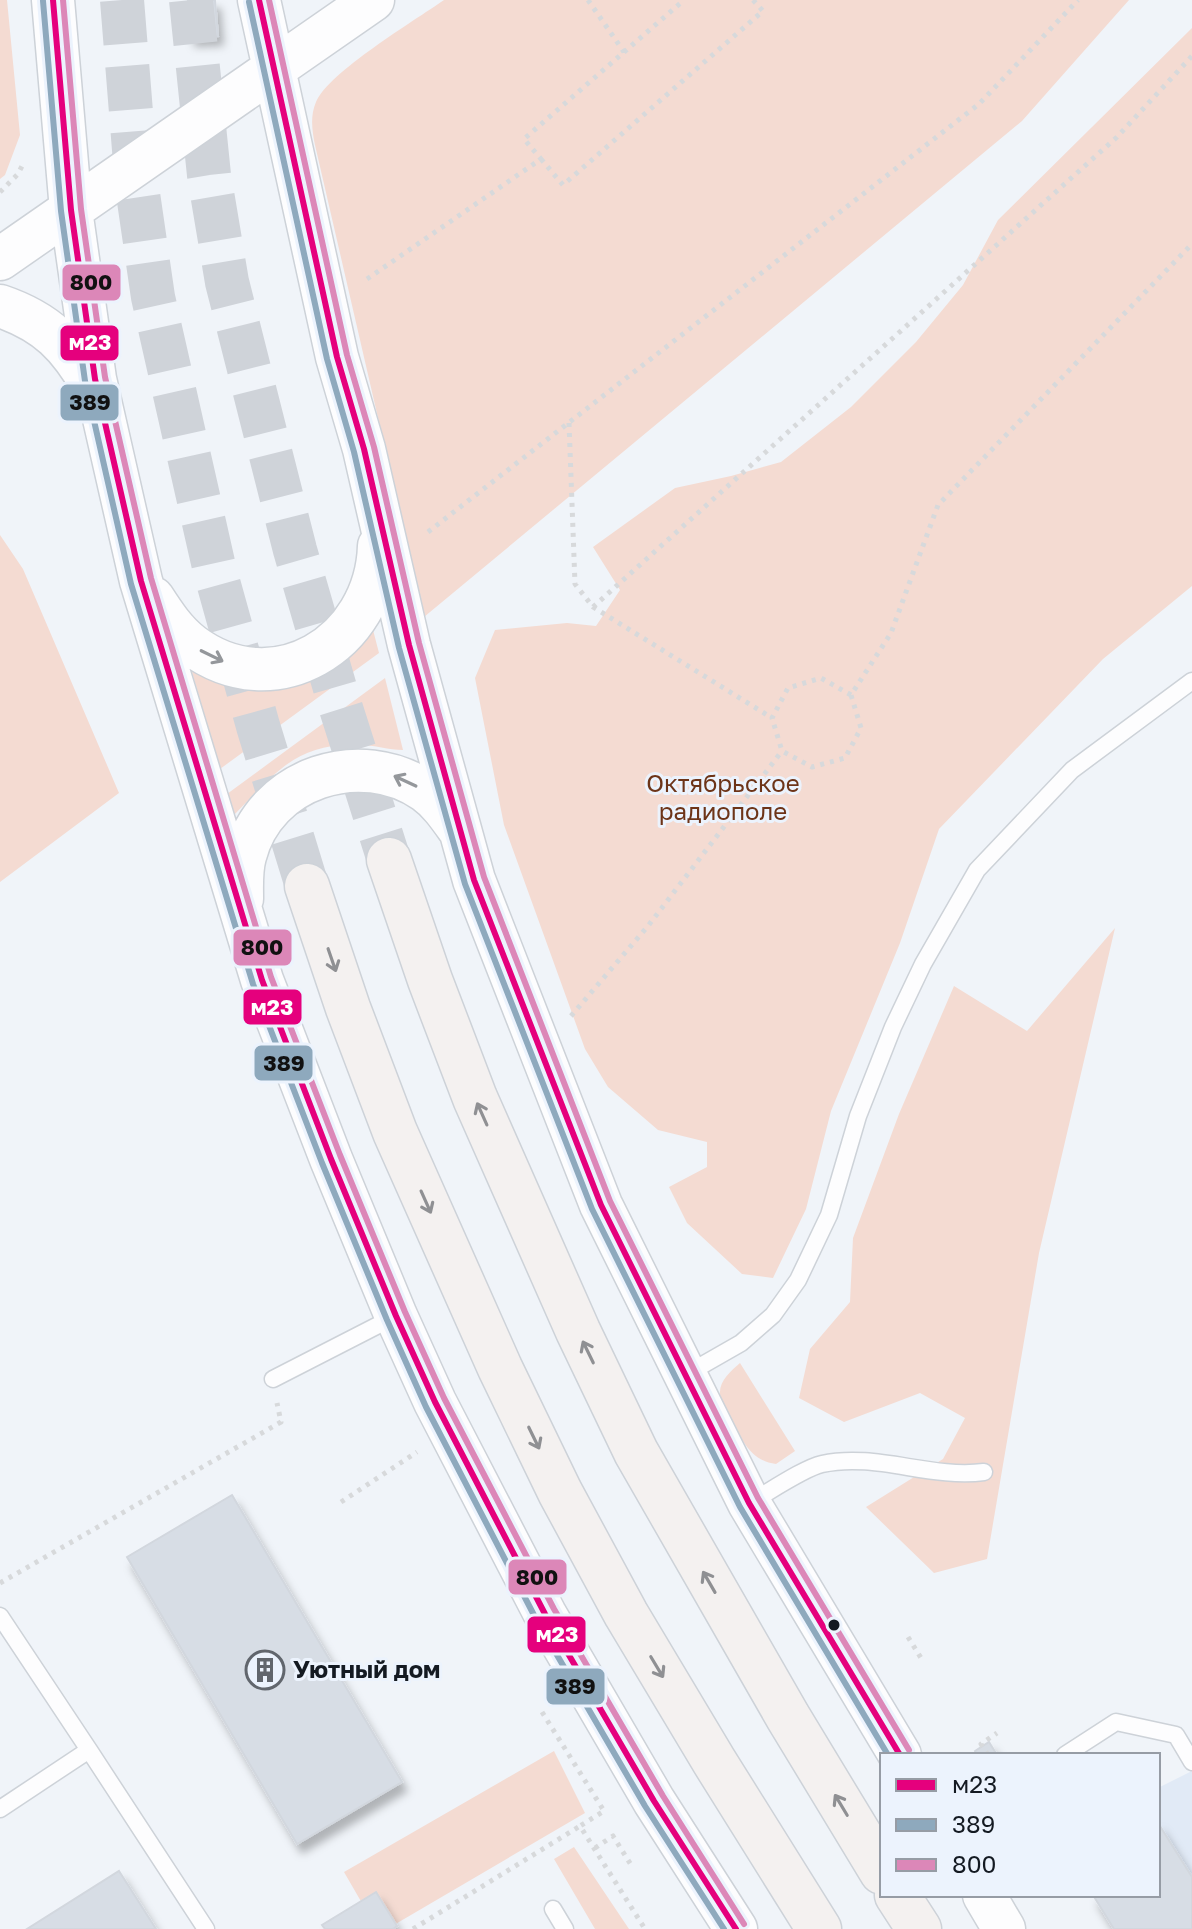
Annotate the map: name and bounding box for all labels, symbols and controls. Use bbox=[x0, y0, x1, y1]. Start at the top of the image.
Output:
line badge: 800 bbox=[61, 263, 122, 302]
text: 800 bbox=[70, 268, 112, 295]
line badge: м23 bbox=[59, 324, 120, 362]
text: м23 bbox=[69, 328, 111, 355]
line badge: 389 bbox=[59, 383, 120, 422]
text: 389 bbox=[69, 388, 111, 415]
one-way arrow bbox=[200, 649, 224, 664]
park label: Октябрьское радиополе bbox=[646, 768, 800, 825]
one-way arrow bbox=[393, 773, 417, 788]
line badge: 800 bbox=[232, 928, 293, 967]
text: 800 bbox=[241, 933, 283, 960]
one-way arrow bbox=[325, 947, 340, 972]
line badge: м23 bbox=[242, 988, 303, 1026]
text: м23 bbox=[251, 993, 293, 1020]
line badge: 389 bbox=[253, 1044, 314, 1082]
text: 389 bbox=[263, 1049, 305, 1076]
one-way arrow bbox=[474, 1102, 489, 1126]
one-way arrow bbox=[419, 1189, 434, 1213]
one-way arrow bbox=[580, 1340, 595, 1364]
one-way arrow bbox=[527, 1426, 542, 1450]
line badge: 800 bbox=[507, 1558, 568, 1596]
text: 800 bbox=[516, 1563, 558, 1590]
one-way arrow bbox=[701, 1571, 717, 1594]
line badge: м23 bbox=[526, 1615, 587, 1654]
unlabelled marker bbox=[826, 1617, 842, 1633]
text: м23 bbox=[536, 1620, 578, 1647]
building icon: Уютный дом bbox=[244, 1649, 286, 1691]
place label: Уютный дом bbox=[293, 1654, 440, 1683]
one-way arrow bbox=[650, 1655, 666, 1678]
line badge: 389 bbox=[545, 1667, 606, 1706]
text: 389 bbox=[554, 1672, 596, 1699]
legend bbox=[880, 1753, 1160, 1897]
text: м23 bbox=[952, 1769, 997, 1798]
one-way arrow bbox=[833, 1794, 849, 1817]
text: 389 bbox=[952, 1809, 995, 1838]
text: 800 bbox=[952, 1849, 996, 1878]

